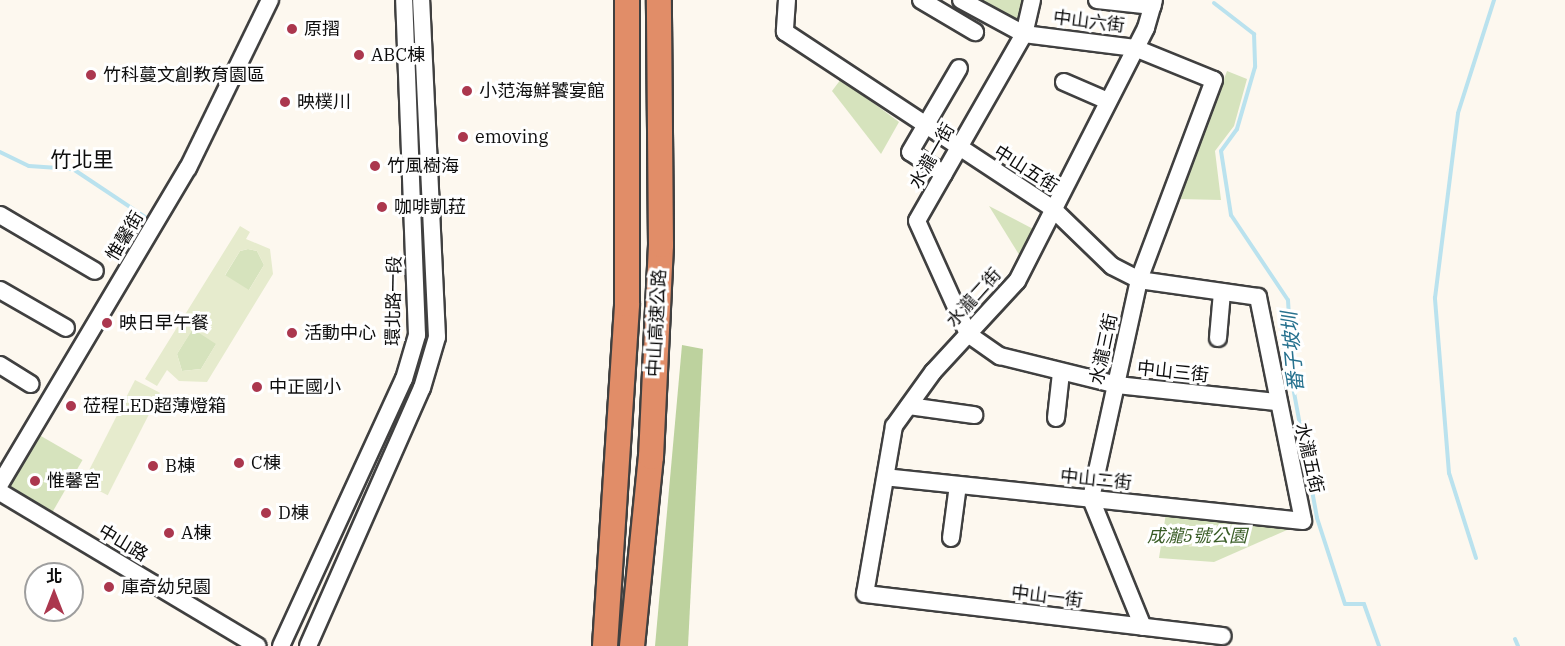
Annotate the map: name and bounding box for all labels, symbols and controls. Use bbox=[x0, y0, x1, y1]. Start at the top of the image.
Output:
street label: 中山六街 bbox=[1052, 7, 1126, 37]
place label: 原摺 bbox=[304, 18, 340, 40]
marker: 原摺 bbox=[285, 22, 299, 36]
place label: ABC棟 bbox=[371, 44, 425, 66]
marker: ABC棟 bbox=[352, 48, 366, 62]
place label: 竹科蔓文創教育園區 bbox=[103, 64, 265, 86]
marker: 竹科蔓文創教育園區 bbox=[84, 68, 98, 82]
place label: 小范海鮮饕宴館 bbox=[479, 80, 605, 102]
marker: 小范海鮮饕宴館 bbox=[460, 84, 474, 98]
place label: 映樸川 bbox=[297, 91, 351, 113]
marker: 映樸川 bbox=[278, 95, 292, 109]
street label: 水瀧一街 bbox=[905, 119, 959, 193]
place label: emoving bbox=[475, 126, 548, 148]
marker: emoving bbox=[456, 130, 470, 144]
street label: 中山五街 bbox=[990, 141, 1062, 197]
district label: 竹北里 bbox=[51, 146, 113, 172]
place label: 竹風樹海 bbox=[387, 155, 459, 177]
marker: 竹風樹海 bbox=[368, 159, 382, 173]
place label: 咖啡凱菈 bbox=[394, 196, 466, 218]
marker: 咖啡凱菈 bbox=[375, 200, 389, 214]
street label: 惟馨街 bbox=[102, 207, 148, 265]
street label: 環北路一段 bbox=[382, 256, 406, 346]
street label: 水瀧二街 bbox=[942, 264, 1006, 332]
street label: 中山高速公路 bbox=[643, 269, 671, 377]
water label: 番子坡圳 bbox=[1277, 311, 1307, 393]
place label: 映日早午餐 bbox=[119, 312, 209, 334]
street label: 水瀧三街 bbox=[1086, 312, 1122, 386]
marker: 映日早午餐 bbox=[100, 316, 114, 330]
place label: 活動中心 bbox=[304, 322, 376, 344]
marker: 活動中心 bbox=[285, 326, 299, 340]
street label: 中山三街 bbox=[1136, 357, 1210, 387]
place label: 中正國小 bbox=[269, 376, 341, 398]
marker: 中正國小 bbox=[250, 380, 264, 394]
place label: 莅程LED超薄燈箱 bbox=[83, 395, 226, 417]
marker: 莅程LED超薄燈箱 bbox=[64, 399, 78, 413]
street label: 水瀧五街 bbox=[1290, 420, 1328, 496]
place label: C棟 bbox=[251, 452, 281, 474]
place label: B棟 bbox=[165, 455, 195, 477]
marker: C棟 bbox=[232, 456, 246, 470]
marker: B棟 bbox=[146, 459, 160, 473]
street label: 中山二街 bbox=[1059, 465, 1133, 495]
place label: 惟馨宮 bbox=[47, 470, 101, 492]
marker: 惟馨宮 bbox=[28, 474, 42, 488]
place label: D棟 bbox=[278, 502, 309, 524]
marker: D棟 bbox=[259, 506, 273, 520]
street label: 中山路 bbox=[94, 520, 152, 566]
place label: A棟 bbox=[181, 522, 211, 544]
park label: 成瀧5號公園 bbox=[1147, 525, 1247, 547]
marker: A棟 bbox=[162, 526, 176, 540]
north arrow bbox=[24, 562, 84, 622]
text: 北 bbox=[46, 566, 62, 586]
place label: 庫奇幼兒園 bbox=[121, 576, 211, 598]
marker: 庫奇幼兒園 bbox=[102, 580, 116, 594]
street label: 中山一街 bbox=[1010, 582, 1084, 612]

